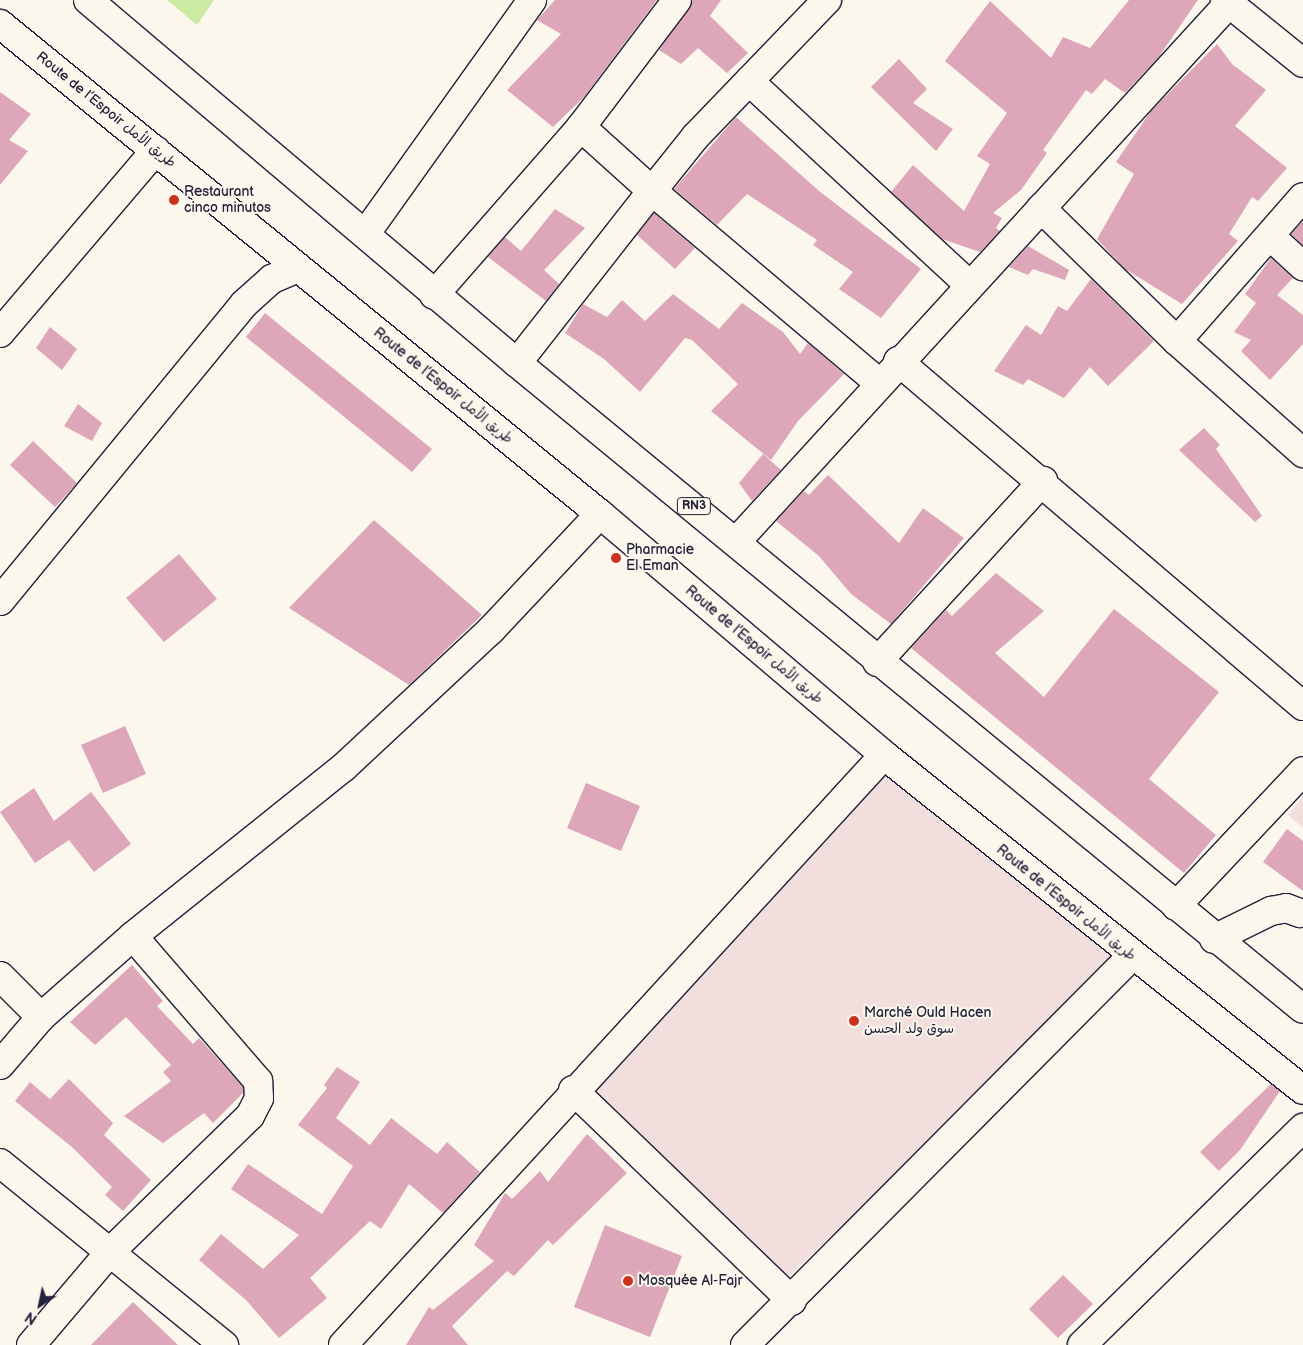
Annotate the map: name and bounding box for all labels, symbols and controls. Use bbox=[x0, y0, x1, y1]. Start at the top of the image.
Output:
street label: Route de l’Espoir طريق الأمل bbox=[33, 48, 179, 172]
place label: Restaurant cinco minutos bbox=[184, 184, 271, 216]
marker: Restaurant cinco minutos bbox=[168, 194, 180, 206]
street label: Route de l’Espoir طريق الأمل bbox=[370, 324, 516, 448]
road number: RN3 bbox=[676, 496, 712, 516]
place label: Pharmacie El Eman bbox=[626, 542, 694, 574]
marker: Pharmacie El Eman bbox=[610, 552, 622, 564]
street label: Route de l’Espoir طريق الأمل bbox=[682, 582, 826, 708]
street label: Route de l’Espoir طريق الأمل bbox=[993, 841, 1139, 965]
place label: Marché Ould Hacen سوق ولد الحسن bbox=[864, 1005, 991, 1038]
marker: Marché Ould Hacen سوق ولد الحسن bbox=[848, 1015, 860, 1027]
place label: Mosquée Al-Fajr bbox=[638, 1273, 742, 1289]
marker: Mosquée Al-Fajr bbox=[622, 1275, 634, 1287]
north arrow bbox=[15, 1280, 65, 1330]
text: N bbox=[22, 1308, 40, 1328]

